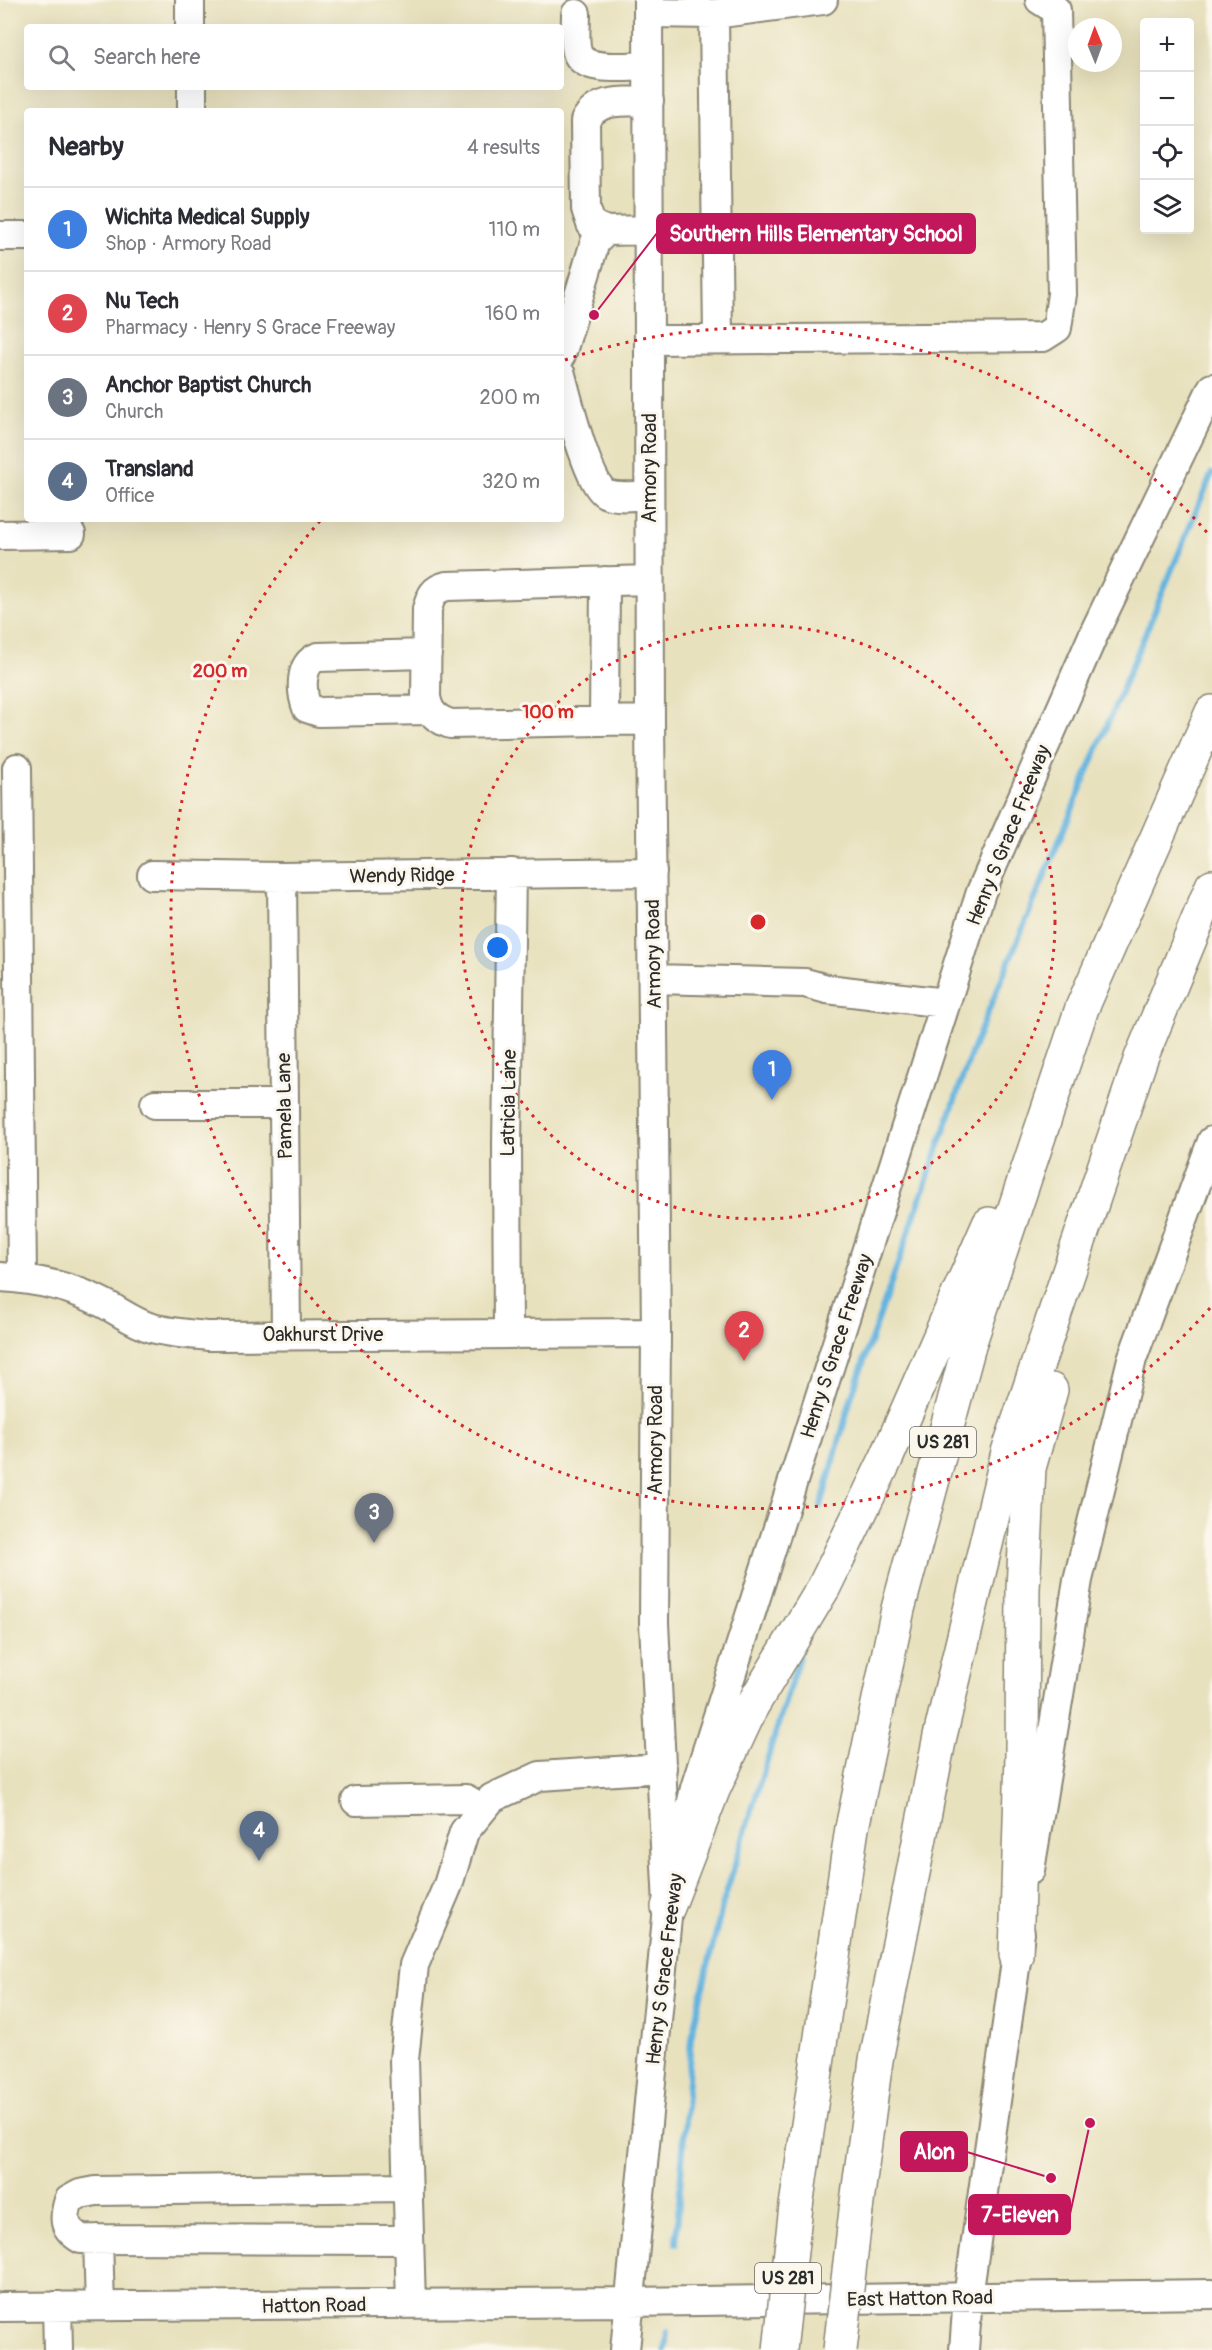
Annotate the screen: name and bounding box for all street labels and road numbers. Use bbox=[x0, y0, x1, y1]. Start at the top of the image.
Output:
street label: Armory Road bbox=[637, 413, 662, 523]
street label: Henry S Grace Freeway bbox=[961, 741, 1056, 929]
street label: Wendy Ridge bbox=[349, 862, 455, 889]
street label: Armory Road bbox=[640, 899, 667, 1009]
street label: Latricia Lane bbox=[495, 1049, 522, 1157]
street label: Pamela Lane bbox=[271, 1052, 298, 1160]
street label: Henry S Grace Freeway bbox=[795, 1250, 878, 1442]
street label: Oakhurst Drive bbox=[263, 1322, 384, 1347]
street label: Armory Road bbox=[643, 1385, 668, 1495]
road number: US 281 bbox=[910, 1427, 976, 1457]
street label: Henry S Grace Freeway bbox=[640, 1872, 689, 2066]
road number: US 281 bbox=[755, 2263, 821, 2293]
street label: East Hatton Road bbox=[847, 2285, 993, 2312]
street label: Hatton Road bbox=[261, 2292, 367, 2319]

